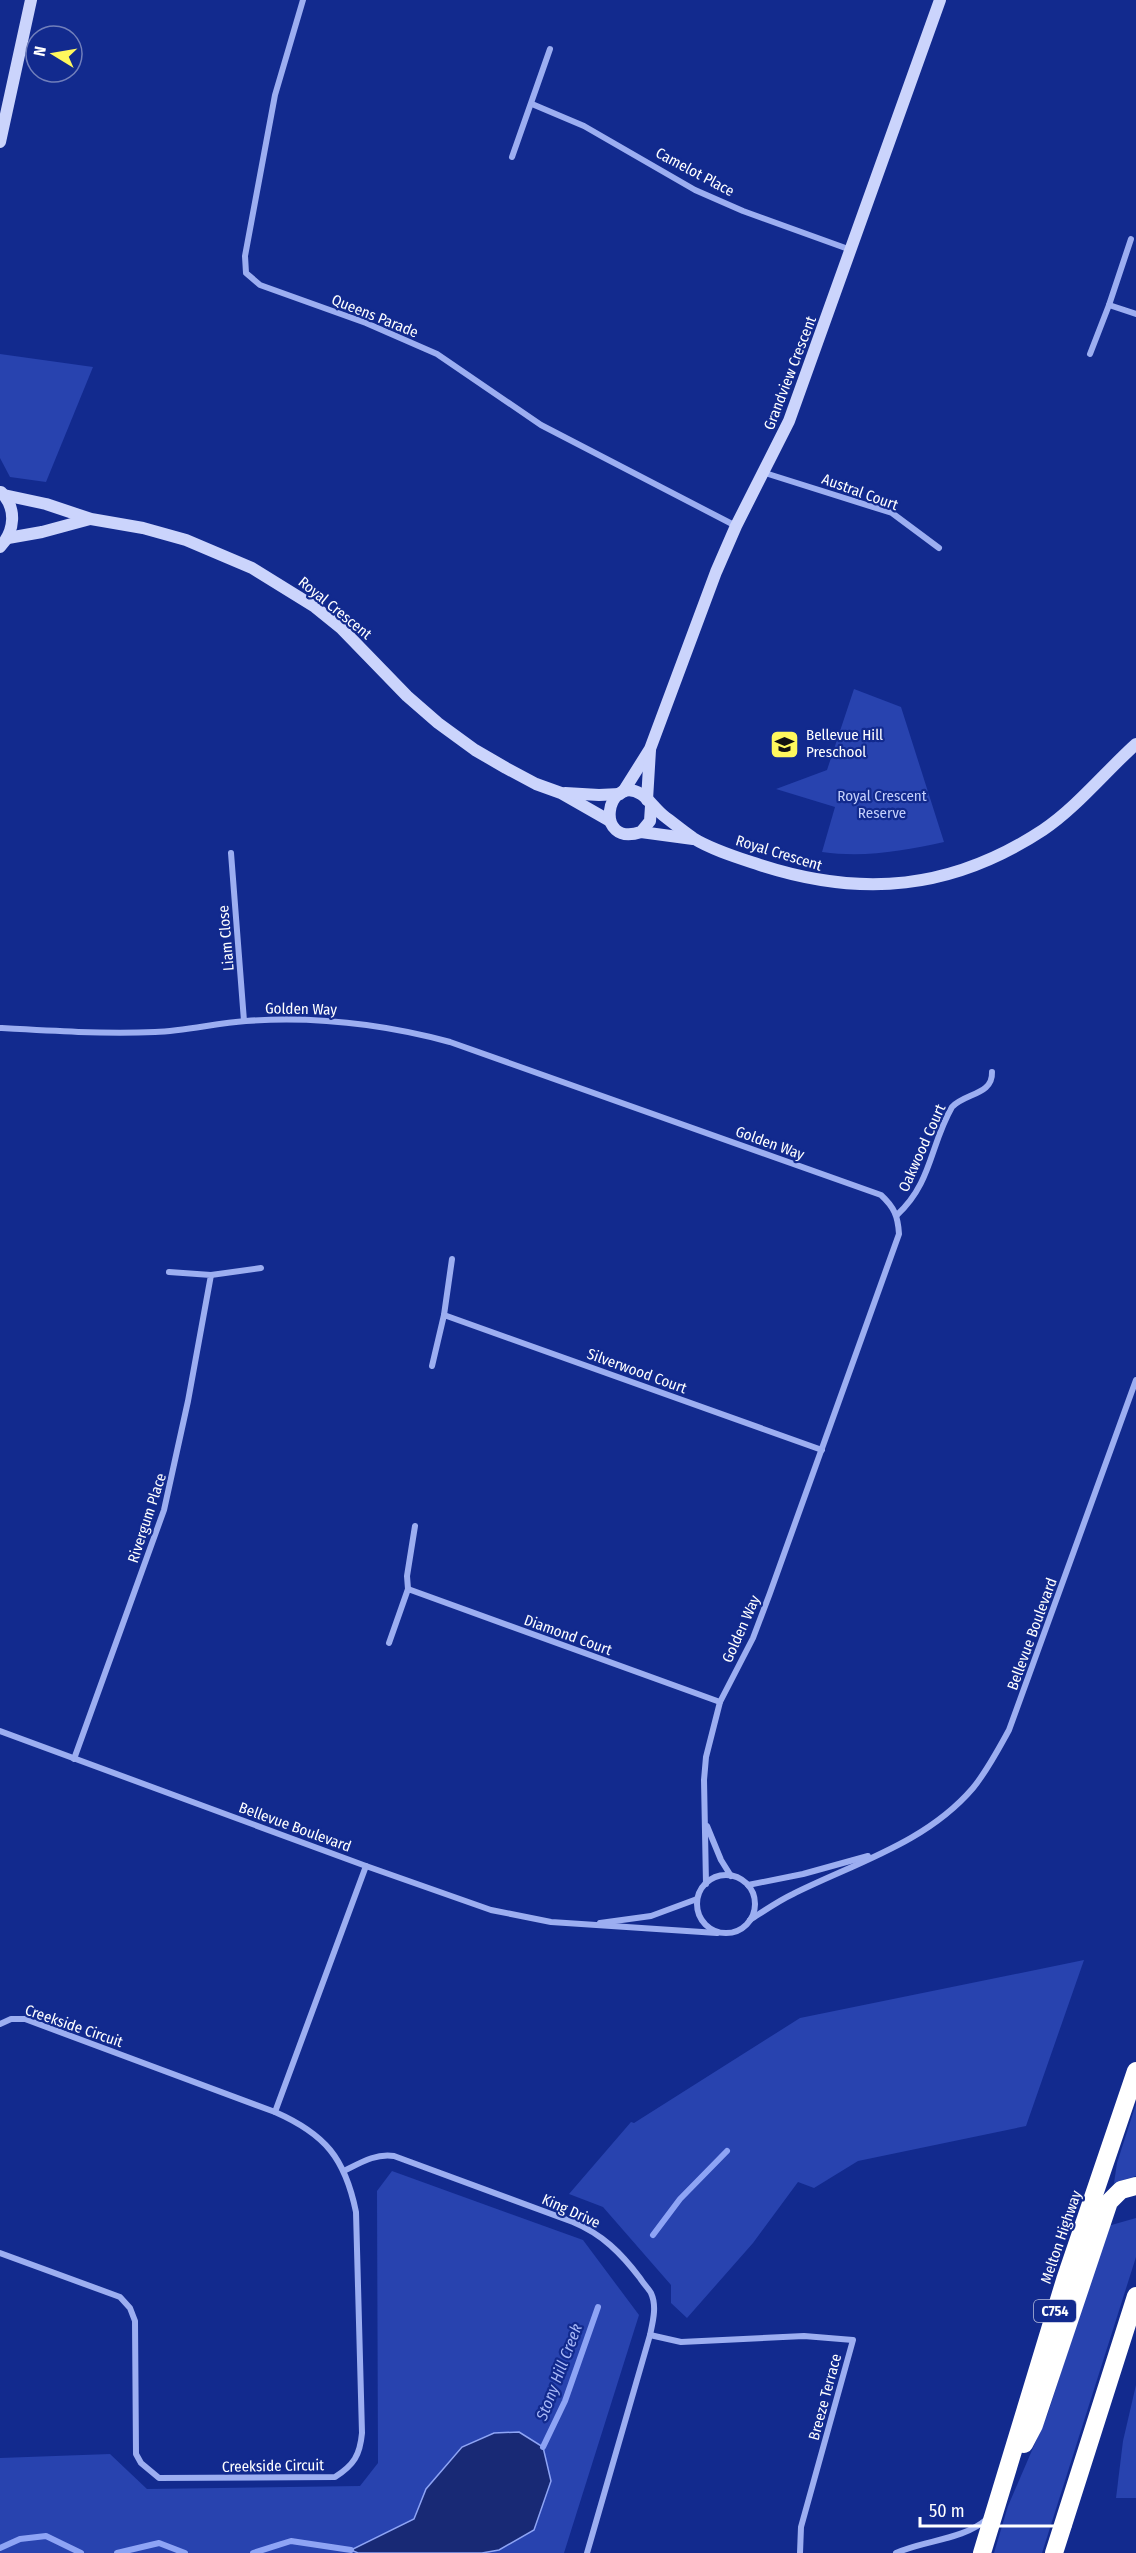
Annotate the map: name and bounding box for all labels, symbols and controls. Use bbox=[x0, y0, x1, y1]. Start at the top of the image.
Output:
north arrow bbox=[24, 24, 84, 84]
text: N bbox=[30, 45, 50, 58]
street label: Camelot Place bbox=[653, 144, 737, 200]
street label: Queens Parade bbox=[329, 290, 421, 342]
street label: Grandview Crescent bbox=[760, 314, 820, 432]
street label: Austral Court bbox=[819, 470, 901, 514]
street label: Royal Crescent bbox=[295, 573, 375, 643]
place label: Bellevue Hill Preschool bbox=[806, 726, 883, 761]
school or university icon: Bellevue Hill Preschool bbox=[769, 728, 801, 760]
park label: Royal Crescent Reserve bbox=[837, 787, 927, 822]
street label: Royal Crescent bbox=[734, 831, 824, 875]
street label: Liam Close bbox=[214, 904, 238, 972]
street label: Golden Way bbox=[265, 999, 337, 1019]
street label: Oakwood Court bbox=[895, 1101, 949, 1195]
street label: Golden Way bbox=[733, 1122, 807, 1164]
street label: Silverwood Court bbox=[585, 1345, 689, 1397]
street label: Rivergum Place bbox=[124, 1471, 170, 1565]
street label: Bellevue Boulevard bbox=[1003, 1575, 1061, 1693]
street label: Golden Way bbox=[718, 1592, 764, 1665]
street label: Diamond Court bbox=[522, 1611, 614, 1659]
street label: Bellevue Boulevard bbox=[236, 1798, 354, 1856]
street label: Creekside Circuit bbox=[23, 2001, 125, 2051]
street label: Melton Highway bbox=[1037, 2188, 1085, 2286]
street label: King Drive bbox=[539, 2190, 603, 2232]
road number: C754 bbox=[1034, 2300, 1076, 2322]
water label: Stony Hill Creek bbox=[532, 2321, 586, 2424]
street label: Breeze Terrace bbox=[805, 2352, 845, 2442]
street label: Creekside Circuit bbox=[222, 2456, 324, 2476]
scale bar bbox=[920, 2490, 1070, 2528]
text: 50 m bbox=[929, 2500, 965, 2522]

